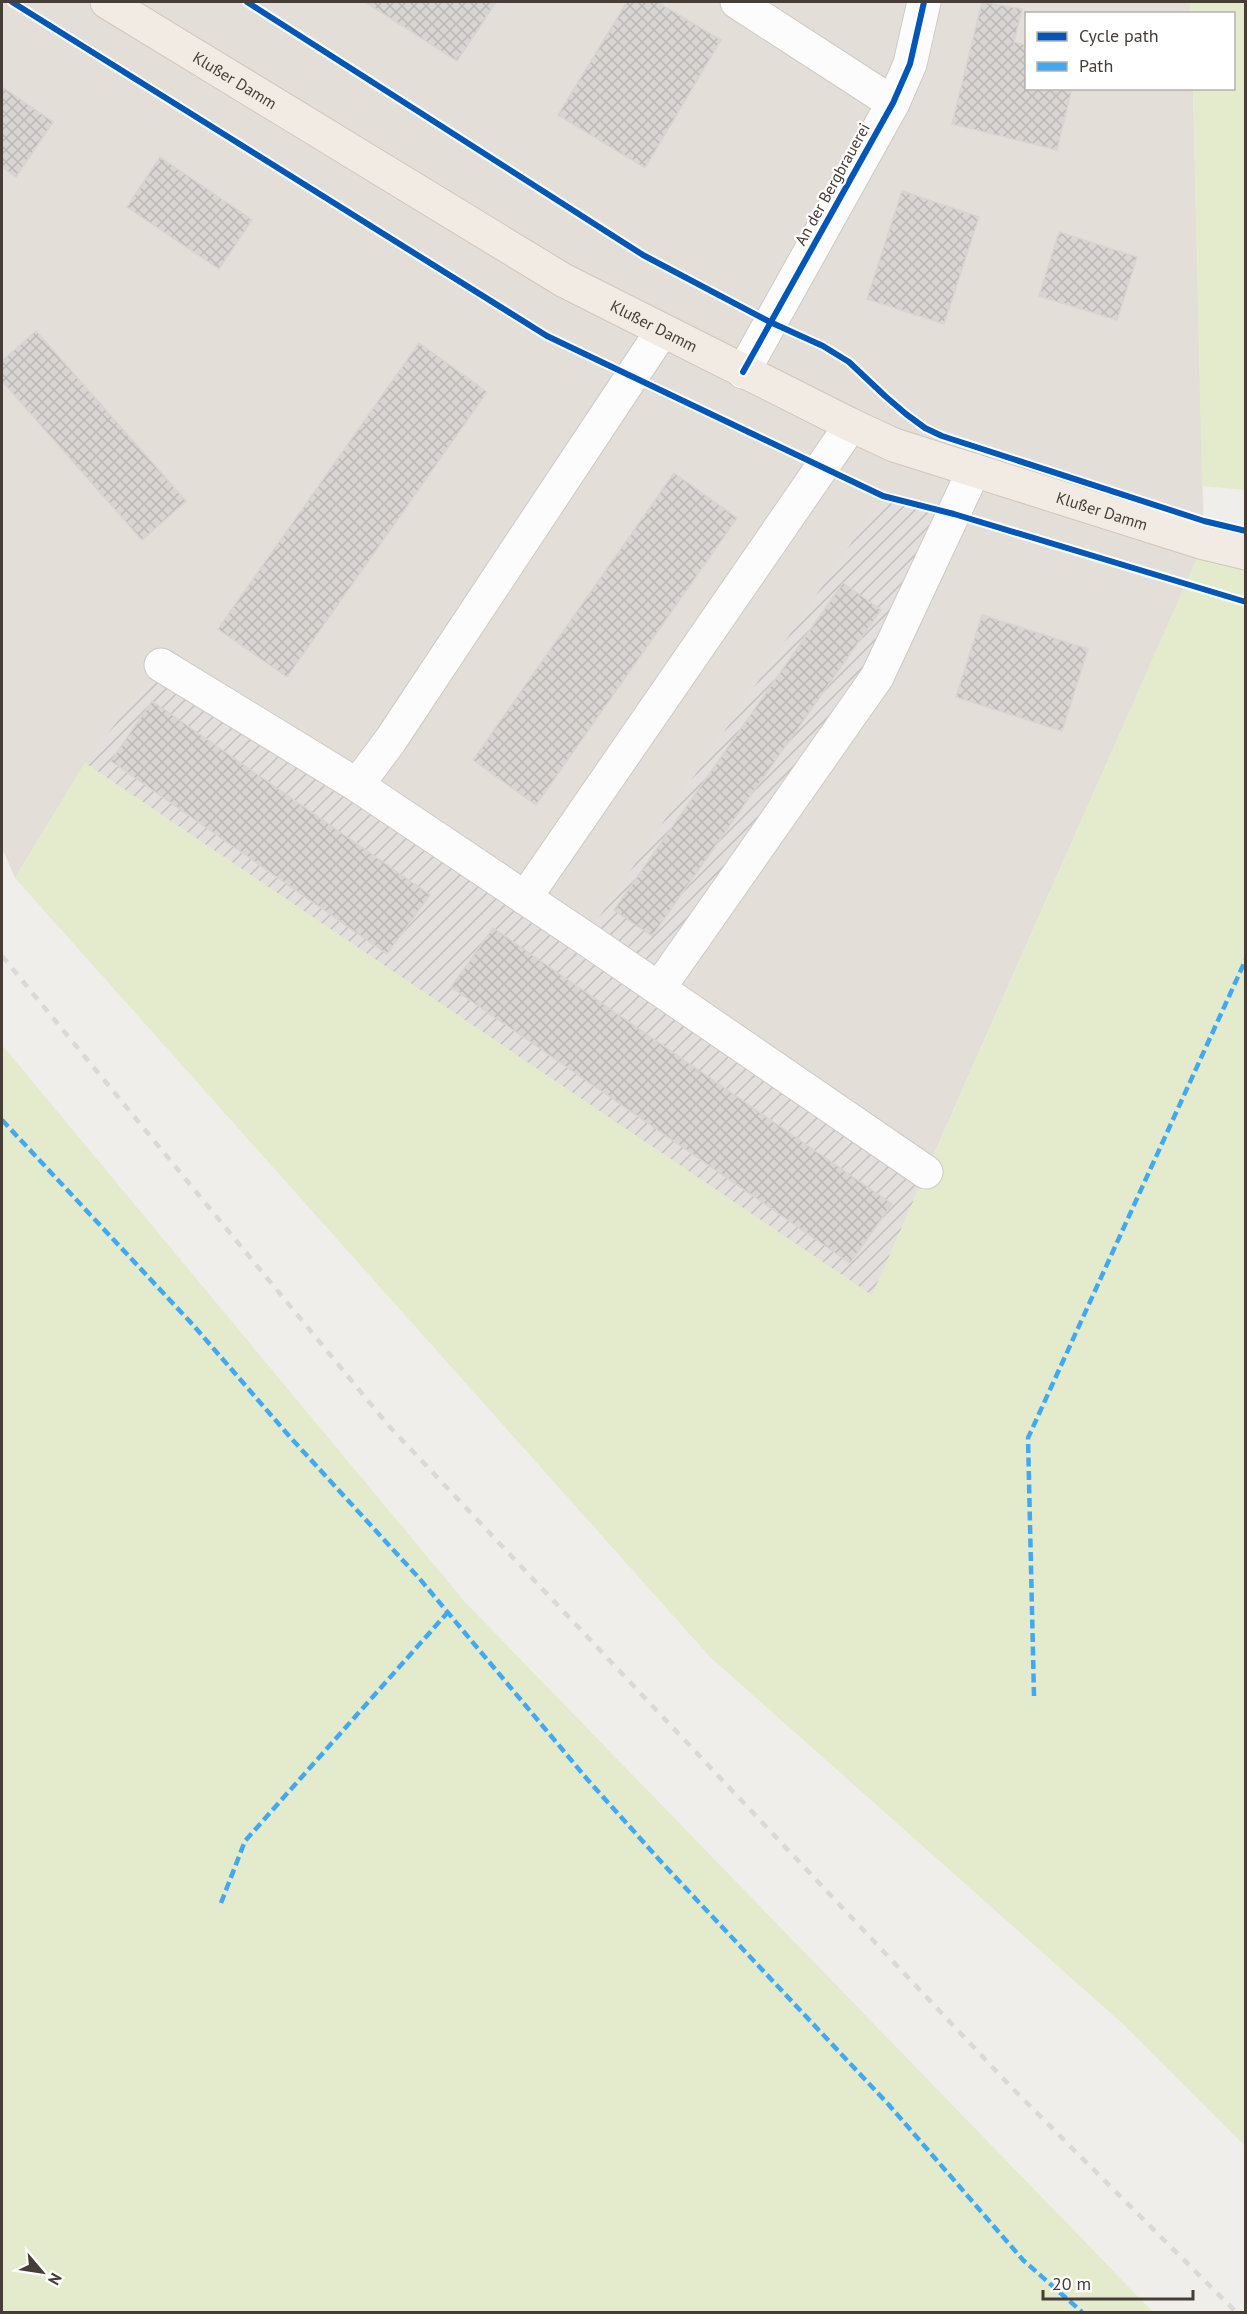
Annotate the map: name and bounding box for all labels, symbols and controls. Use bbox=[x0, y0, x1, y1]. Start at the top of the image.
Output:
legend bbox=[1025, 12, 1235, 90]
text: Cycle path bbox=[1079, 24, 1159, 47]
street label: Klußer Damm bbox=[189, 47, 281, 113]
text: Path bbox=[1079, 54, 1113, 77]
street label: An der Bergbrauerei bbox=[790, 119, 874, 249]
street label: Klußer Damm bbox=[607, 296, 701, 356]
street label: Klußer Damm bbox=[1054, 487, 1150, 535]
north arrow bbox=[12, 2242, 72, 2302]
scale bar bbox=[1043, 2263, 1193, 2301]
text: N bbox=[44, 2270, 66, 2289]
text: 20 m bbox=[1052, 2272, 1091, 2295]

